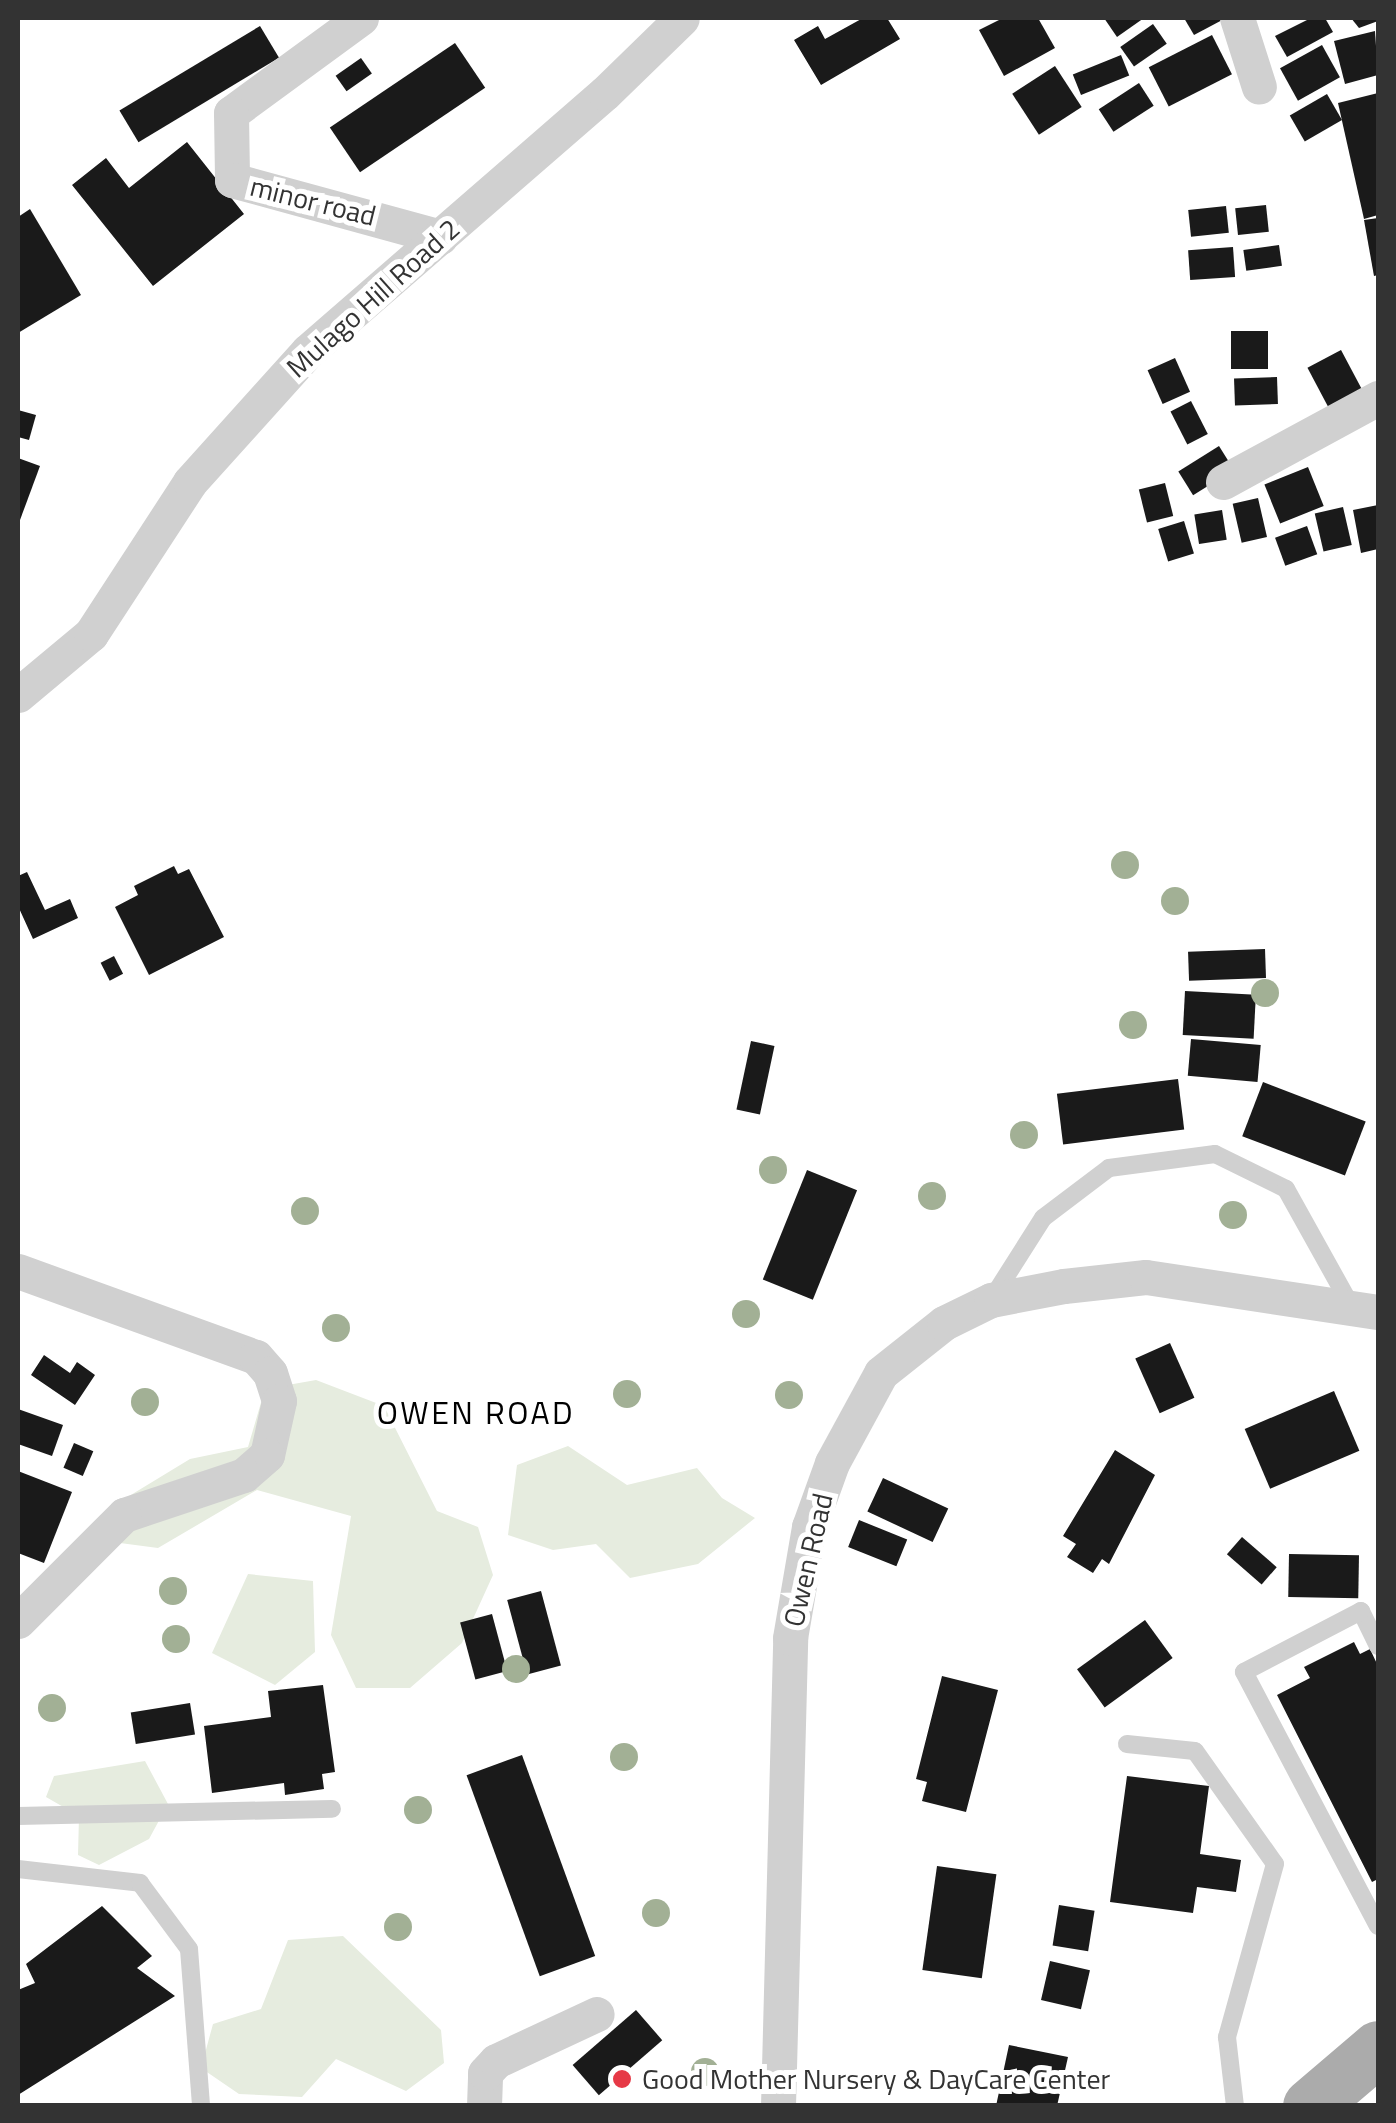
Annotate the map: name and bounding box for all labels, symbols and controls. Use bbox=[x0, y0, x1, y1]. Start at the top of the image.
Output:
street label: minor road bbox=[247, 169, 379, 233]
street label: Mulago Hill Road 2 bbox=[280, 212, 466, 384]
district label: OWEN ROAD bbox=[377, 1393, 575, 1431]
street label: Owen Road bbox=[776, 1490, 840, 1630]
place label: Good Mother Nursery & DayCare Center bbox=[642, 2062, 1110, 2096]
marker: Good Mother Nursery & DayCare Center bbox=[611, 2068, 633, 2090]

